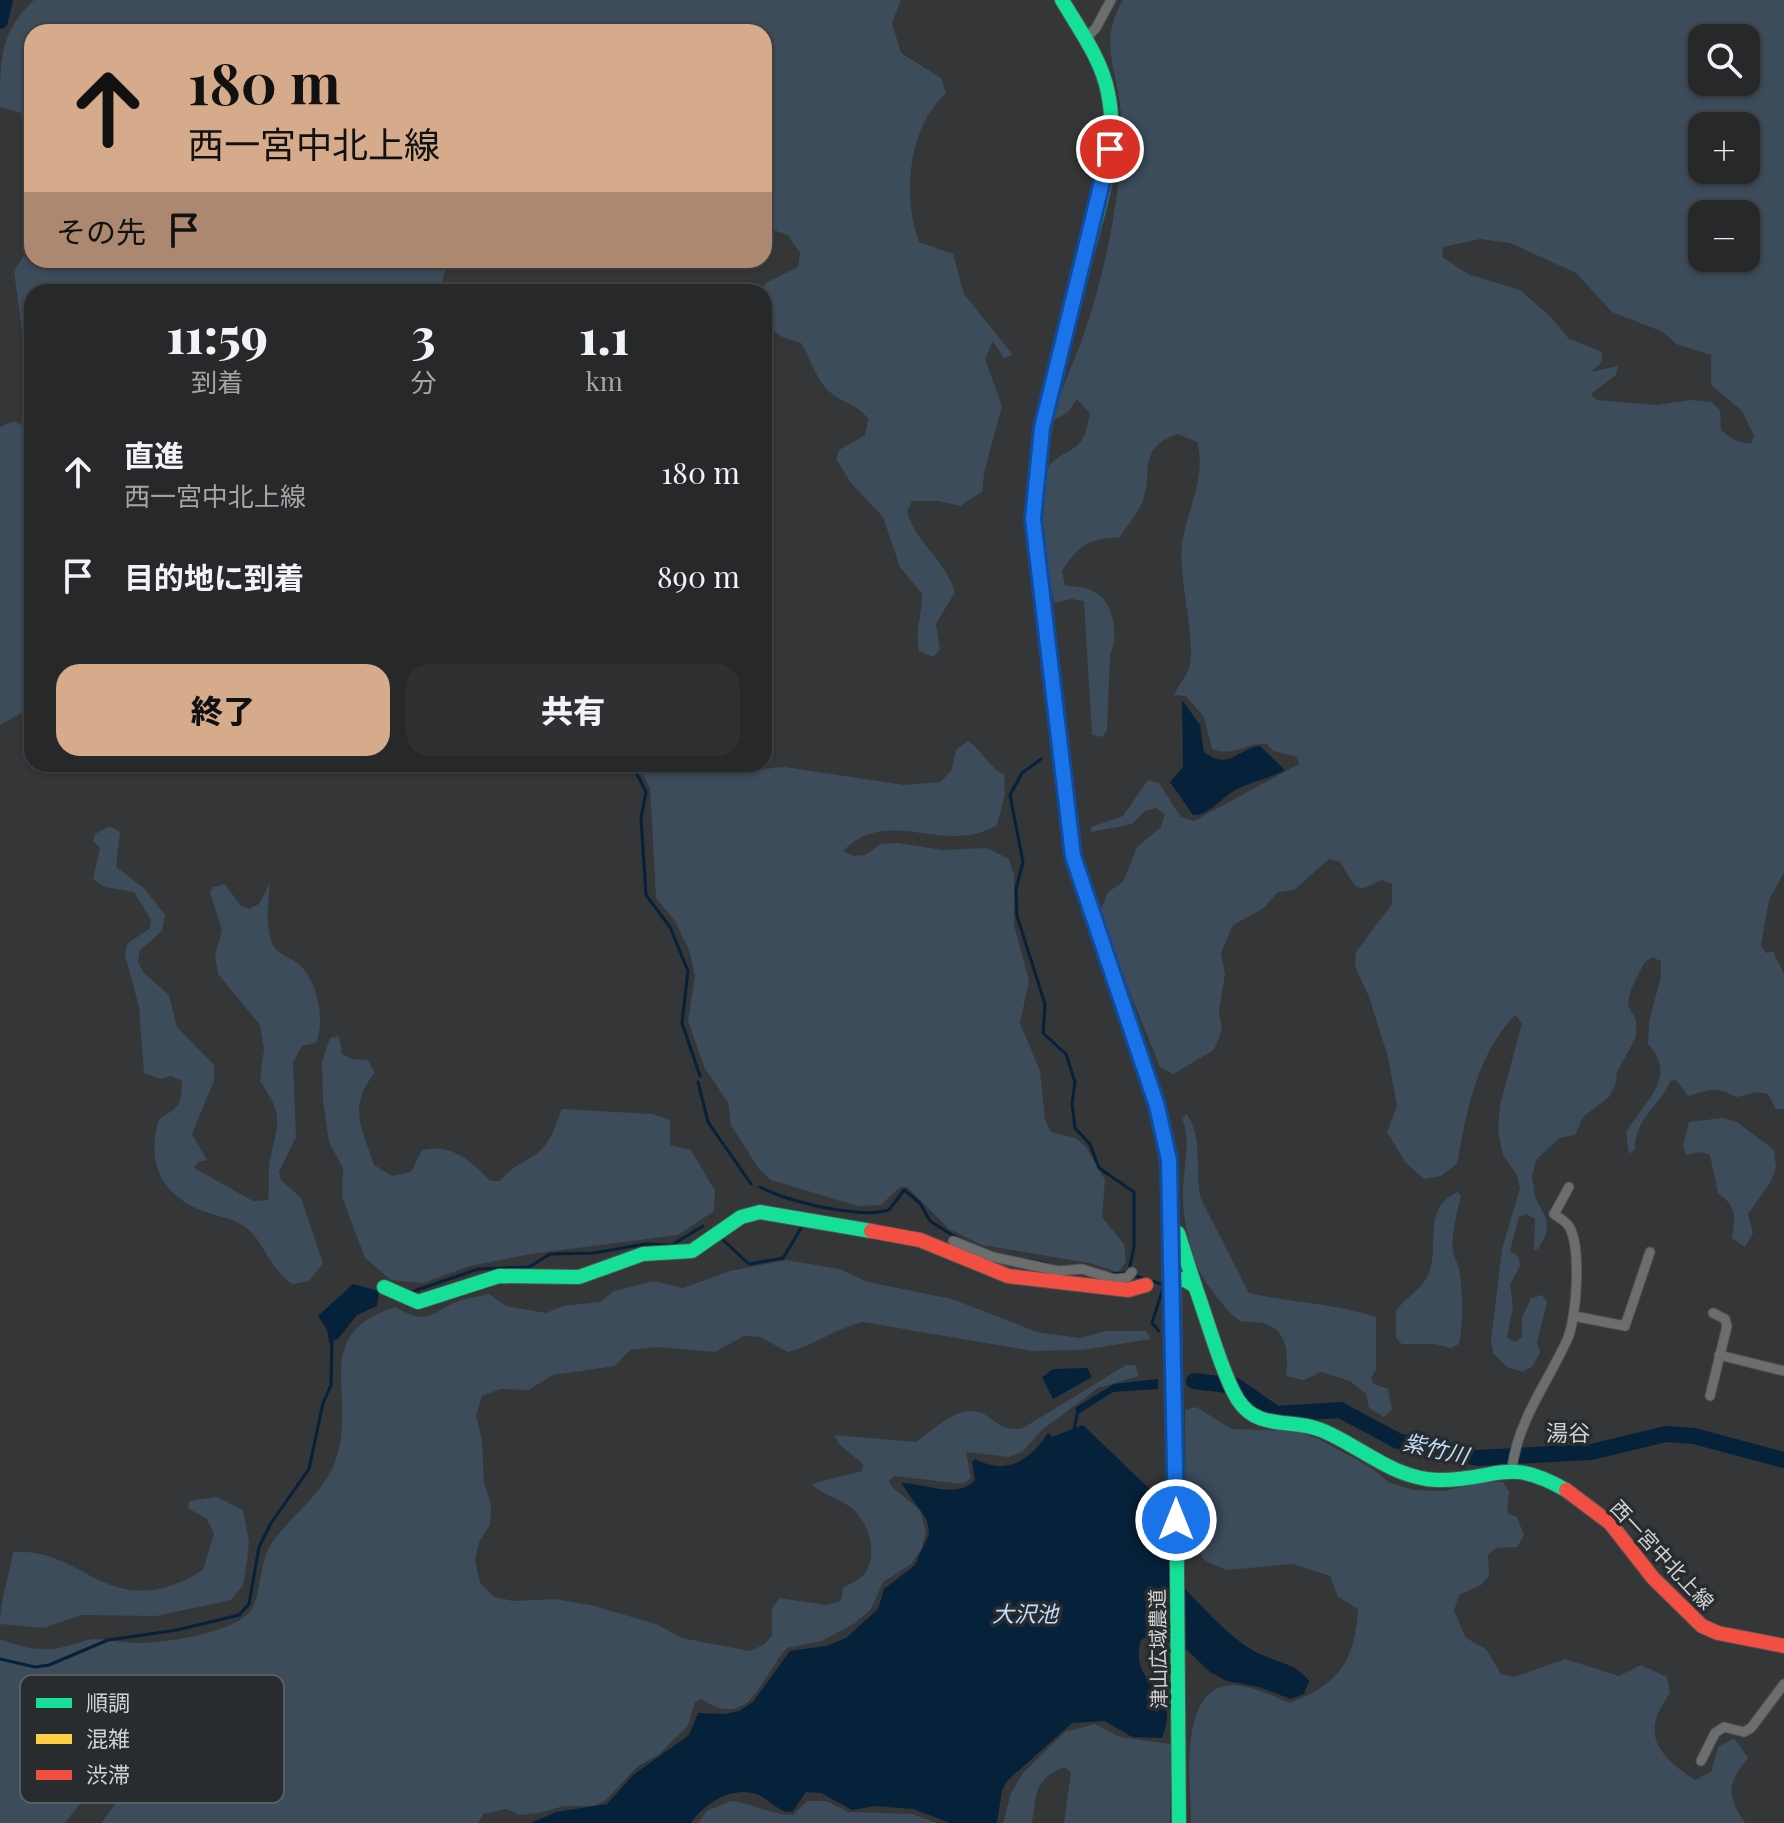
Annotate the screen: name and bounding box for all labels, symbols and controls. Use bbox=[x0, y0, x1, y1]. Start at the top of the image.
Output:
map controls bbox=[1688, 24, 1760, 272]
button: search bbox=[1688, 24, 1760, 96]
text: 180 m bbox=[188, 44, 341, 119]
icon: ahead bbox=[56, 56, 160, 160]
button: + bbox=[1688, 112, 1760, 184]
pin bbox=[1076, 115, 1144, 183]
text: 西一宮中北上線 bbox=[188, 119, 440, 167]
icon: arrive bbox=[1088, 127, 1132, 171]
button: − bbox=[1688, 200, 1760, 272]
icon: arrive bbox=[162, 208, 206, 252]
text: その先 bbox=[56, 211, 146, 251]
text: 11:59 bbox=[166, 302, 268, 366]
text: 3 bbox=[412, 302, 436, 366]
text: 1.1 bbox=[579, 303, 630, 367]
text: km bbox=[586, 363, 623, 398]
text: 到着 bbox=[191, 364, 243, 399]
text: 分 bbox=[411, 364, 437, 399]
text: 直進 bbox=[124, 435, 184, 475]
icon: ahead bbox=[56, 450, 100, 494]
text: 180 m bbox=[661, 452, 740, 492]
text: 西一宮中北上線 bbox=[124, 478, 306, 513]
icon: arrive bbox=[56, 554, 100, 598]
text: 890 m bbox=[657, 556, 740, 596]
text: 目的地に到着 bbox=[124, 557, 304, 597]
button: 終了 bbox=[56, 664, 390, 756]
button: 共有 bbox=[406, 664, 740, 756]
district label: 湯谷 bbox=[1546, 1417, 1590, 1447]
water label: 紫竹川 bbox=[1400, 1426, 1473, 1470]
position arrow bbox=[1134, 1478, 1218, 1562]
street label: 西一宮中北上線 bbox=[1605, 1494, 1721, 1614]
street label: 津山広域農道 bbox=[1142, 1589, 1172, 1709]
water label: 大沢池 bbox=[992, 1598, 1060, 1628]
legend bbox=[20, 1675, 284, 1803]
text: 順調 bbox=[86, 1687, 130, 1717]
text: 混雑 bbox=[86, 1723, 130, 1753]
text: 渋滞 bbox=[86, 1759, 130, 1789]

